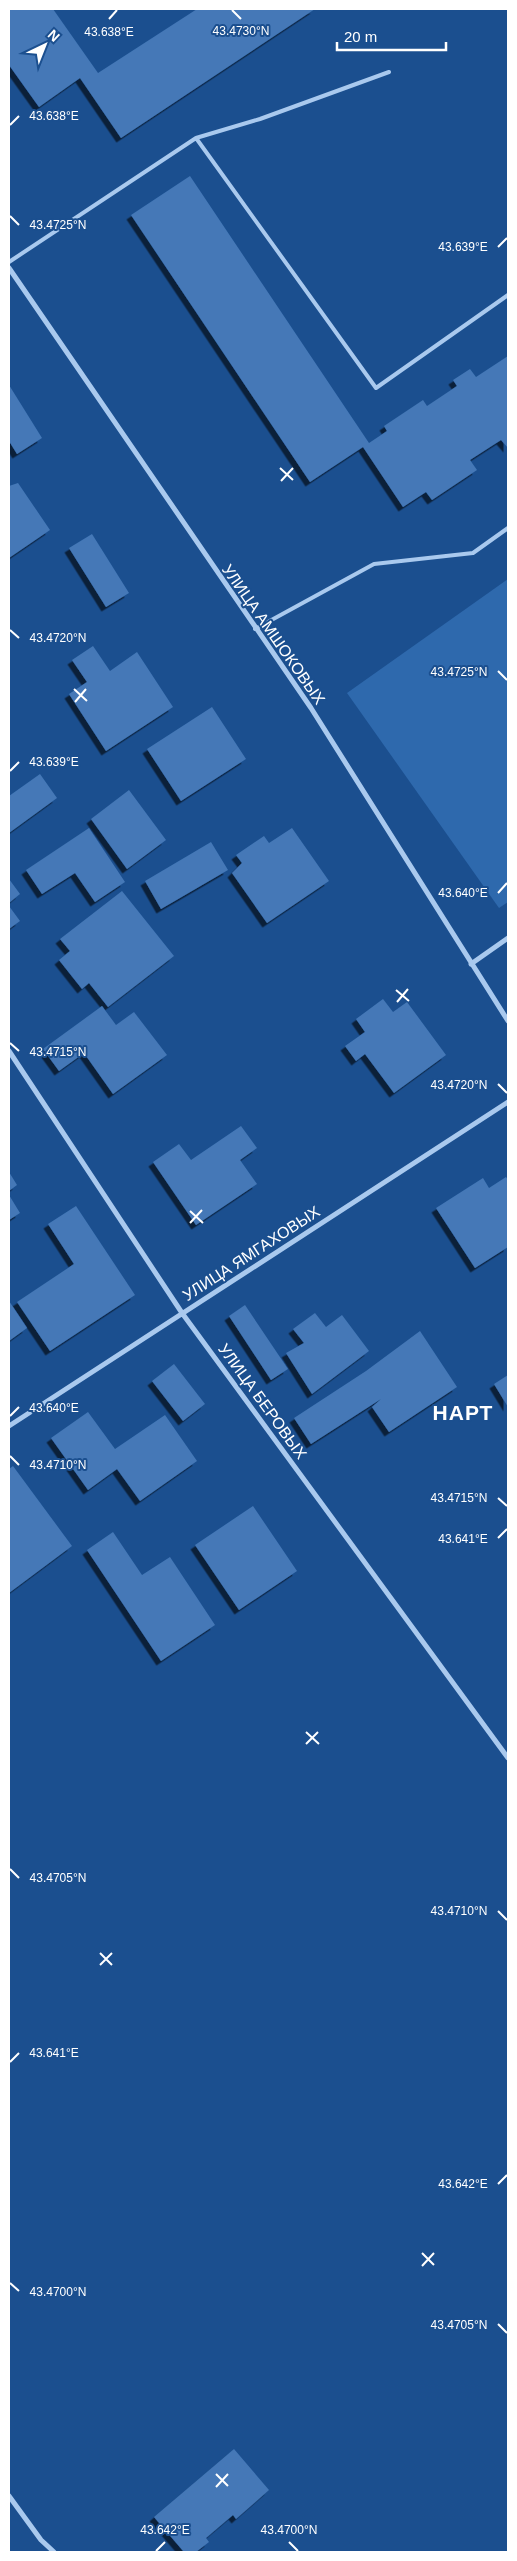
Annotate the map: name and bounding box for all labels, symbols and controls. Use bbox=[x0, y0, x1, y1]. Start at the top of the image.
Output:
north arrow bbox=[20, 20, 70, 70]
scale bar bbox=[337, 20, 446, 52]
text: 43.4730°N bbox=[213, 24, 269, 38]
text: 43.638°E bbox=[84, 25, 134, 39]
text: N bbox=[45, 26, 63, 45]
text: 20 m bbox=[344, 28, 377, 45]
text: 43.638°E bbox=[29, 109, 79, 123]
text: 43.4725°N bbox=[30, 218, 86, 232]
text: 43.639°E bbox=[438, 240, 488, 254]
street label: УЛИЦА АМШОКОВЫХ bbox=[219, 561, 329, 708]
text: 43.4720°N bbox=[30, 631, 86, 645]
text: 43.4725°N bbox=[431, 665, 487, 679]
text: 43.639°E bbox=[29, 755, 79, 769]
text: 43.640°E bbox=[438, 886, 488, 900]
text: 43.4715°N bbox=[30, 1045, 86, 1059]
text: 43.4720°N bbox=[431, 1078, 487, 1092]
street label: УЛИЦА ЯМГАХОВЫХ bbox=[180, 1203, 323, 1304]
street label: УЛИЦА БЕРОВЫХ bbox=[215, 1340, 310, 1462]
text: 43.640°E bbox=[29, 1401, 79, 1415]
district label: НАРТ bbox=[433, 1401, 493, 1424]
text: 43.4710°N bbox=[30, 1458, 86, 1472]
text: 43.4715°N bbox=[431, 1491, 487, 1505]
text: 43.641°E bbox=[438, 1532, 488, 1546]
text: 43.4705°N bbox=[30, 1871, 86, 1885]
text: 43.4710°N bbox=[431, 1904, 487, 1918]
text: 43.641°E bbox=[29, 2046, 79, 2060]
text: 43.642°E bbox=[438, 2177, 488, 2191]
text: 43.4700°N bbox=[30, 2285, 86, 2299]
text: 43.4705°N bbox=[431, 2318, 487, 2332]
text: 43.642°E bbox=[140, 2523, 190, 2537]
text: 43.4700°N bbox=[261, 2523, 317, 2537]

